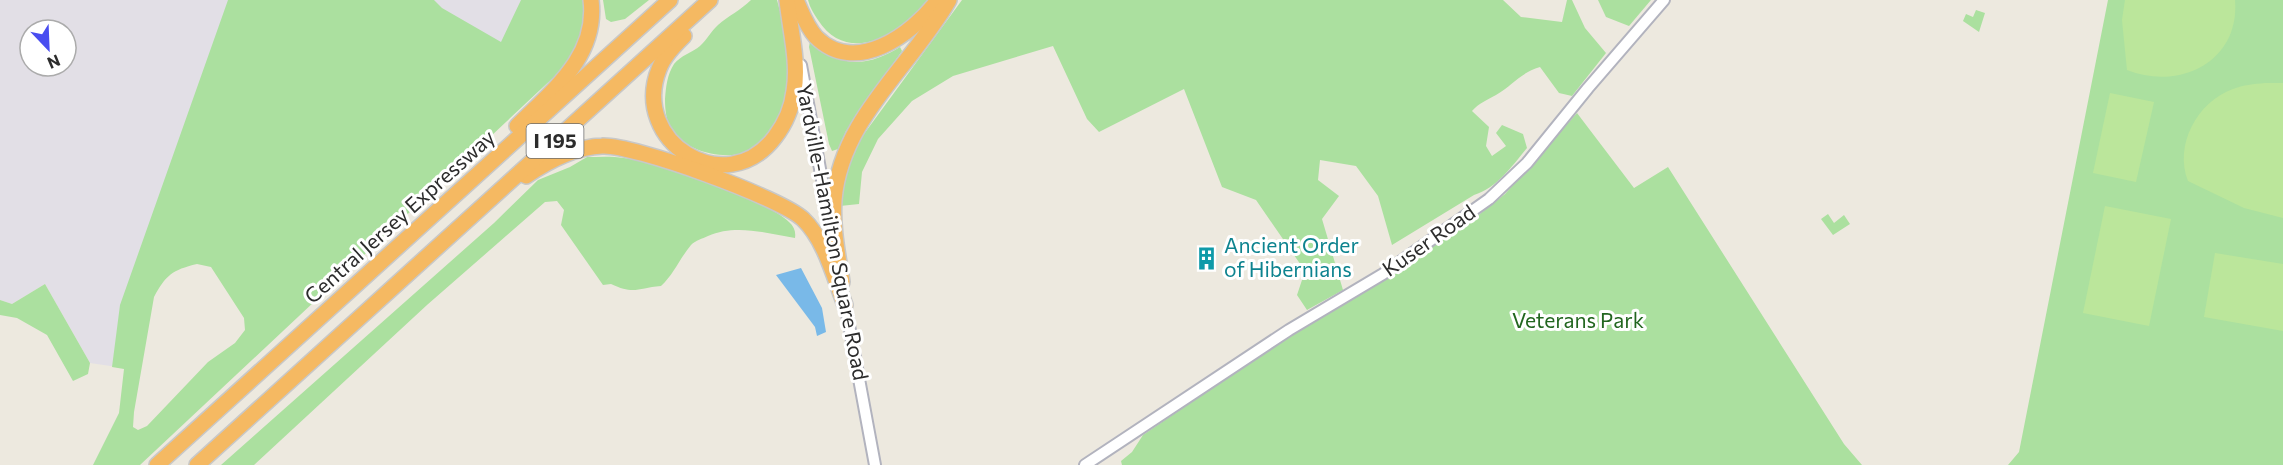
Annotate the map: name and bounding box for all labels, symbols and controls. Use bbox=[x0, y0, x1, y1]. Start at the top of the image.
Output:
north arrow bbox=[18, 18, 78, 78]
text: N bbox=[45, 51, 63, 73]
street label: Yardville-Hamilton Square Road bbox=[792, 81, 875, 382]
street label: Central Jersey Expressway bbox=[299, 124, 499, 308]
road number: I 195 bbox=[526, 124, 584, 158]
street label: Kuser Road bbox=[1377, 199, 1479, 281]
place label: Ancient Order of Hibernians bbox=[1224, 232, 1359, 281]
building icon: Ancient Order of Hibernians bbox=[1193, 245, 1219, 271]
park label: Veterans Park bbox=[1512, 307, 1644, 332]

